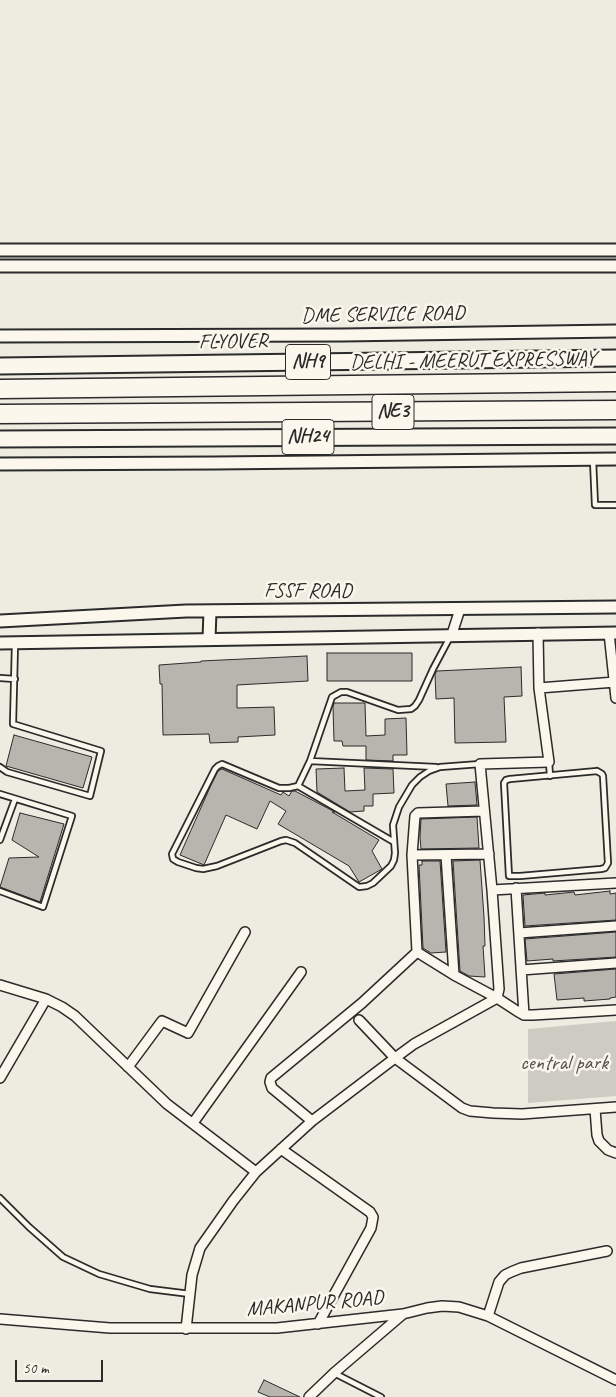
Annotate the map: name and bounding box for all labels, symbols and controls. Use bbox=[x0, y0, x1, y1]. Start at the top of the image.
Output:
street label: DME SERVICE ROAD bbox=[301, 301, 465, 329]
street label: FLYOVER bbox=[198, 329, 268, 355]
road number: NH9 bbox=[286, 344, 330, 380]
street label: DELHI - MEERUT EXPRESSWAY bbox=[350, 346, 596, 376]
road number: NE3 bbox=[372, 394, 414, 430]
road number: NH24 bbox=[282, 420, 334, 454]
street label: FSSF ROAD bbox=[264, 578, 352, 604]
park label: central park bbox=[520, 1050, 608, 1076]
street label: MAKANPUR ROAD bbox=[245, 1285, 385, 1323]
scale bar bbox=[18, 1350, 105, 1382]
text: 50 m bbox=[23, 1359, 49, 1378]

